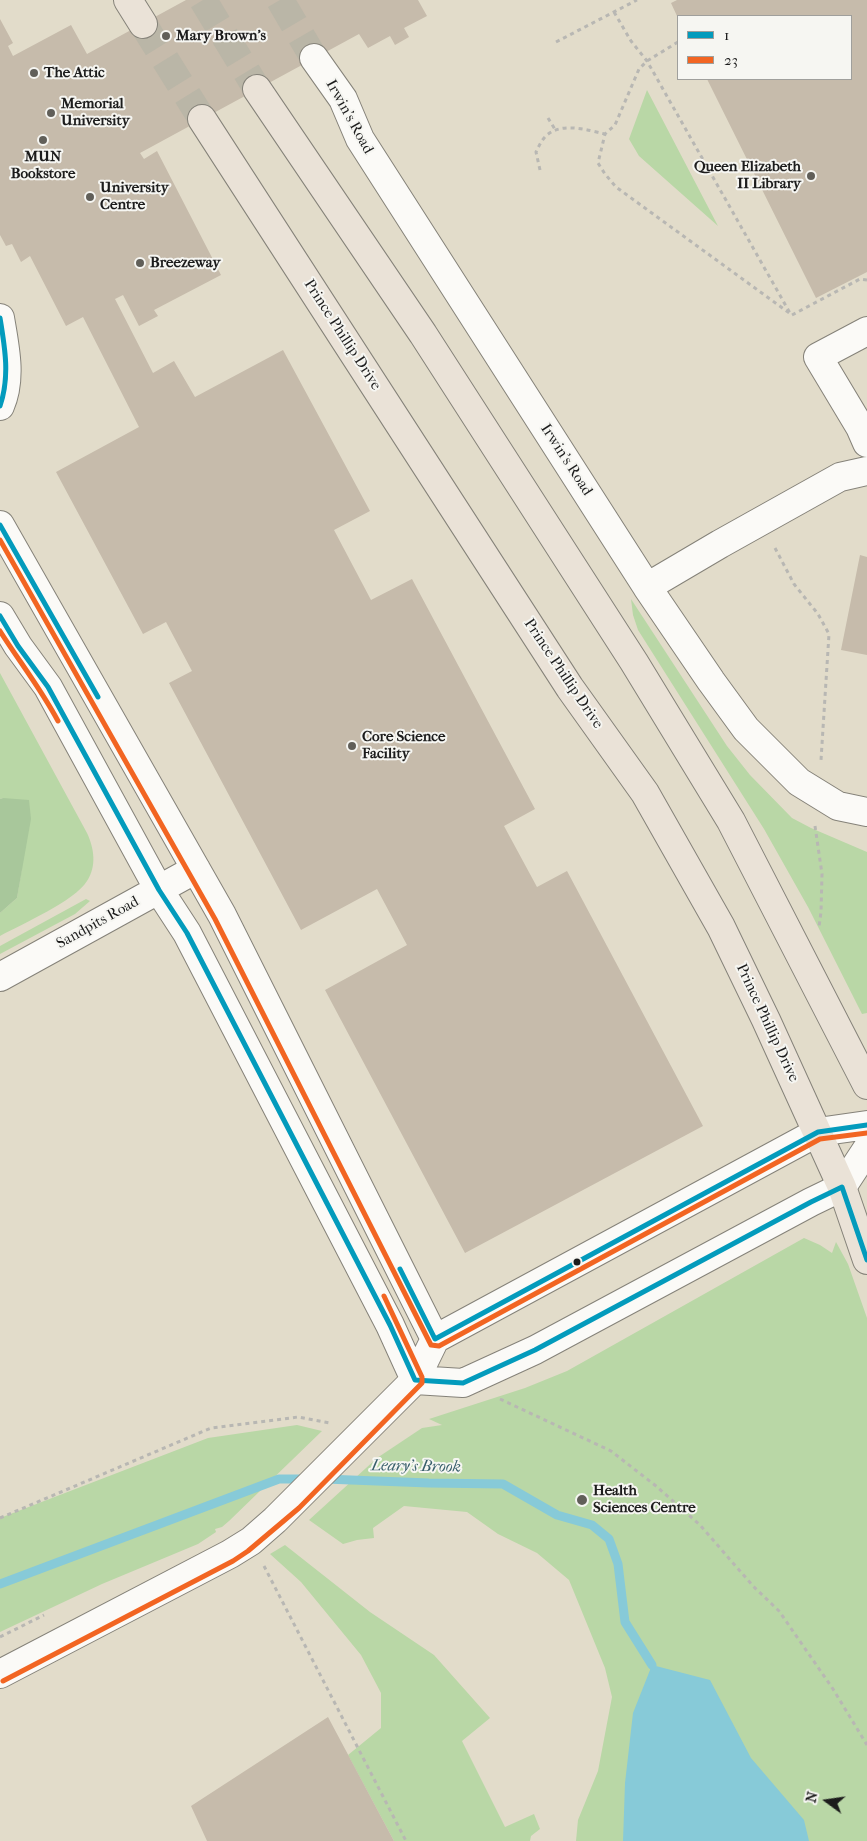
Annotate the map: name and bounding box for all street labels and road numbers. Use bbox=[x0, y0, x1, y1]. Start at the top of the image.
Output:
street label: Irwin's Road bbox=[321, 77, 377, 157]
street label: Prince Phillip Drive bbox=[299, 276, 385, 394]
street label: Irwin's Road bbox=[536, 421, 596, 499]
street label: Prince Phillip Drive bbox=[520, 616, 606, 732]
street label: Sandpits Road bbox=[54, 893, 142, 953]
street label: Prince Phillip Drive bbox=[732, 961, 802, 1085]

